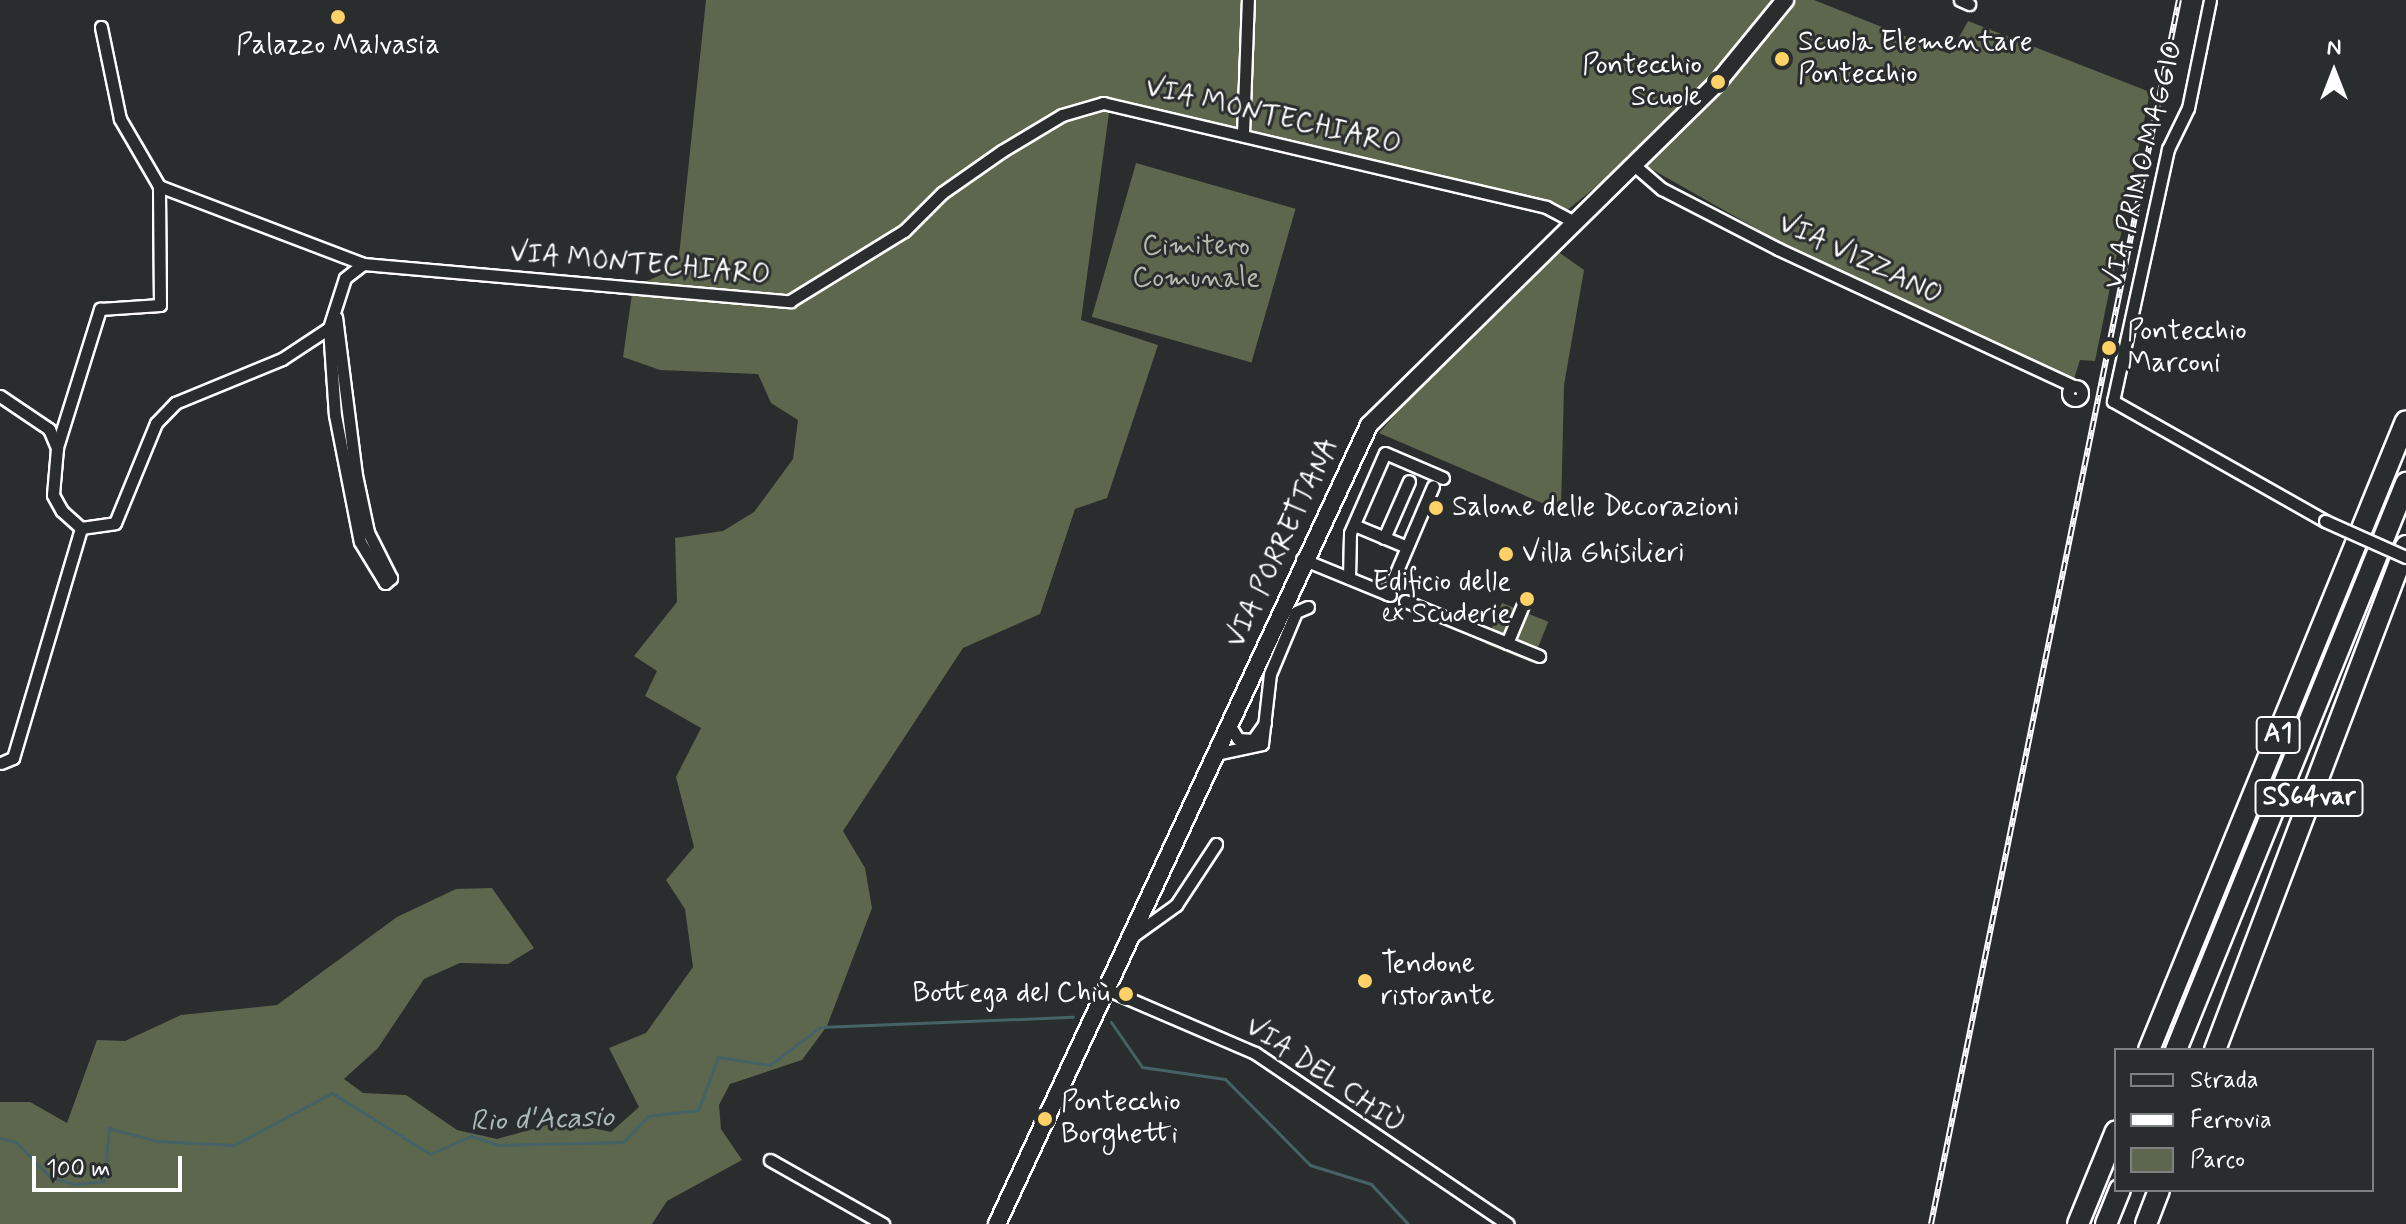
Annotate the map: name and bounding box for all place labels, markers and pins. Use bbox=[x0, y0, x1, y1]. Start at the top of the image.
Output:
marker: Palazzo Malvasia bbox=[329, 8, 347, 26]
place label: Scuola Elementare Pontecchio bbox=[1798, 26, 2033, 92]
place label: Palazzo Malvasia bbox=[236, 29, 440, 63]
place label: Pontecchio Scuole bbox=[1582, 49, 1702, 115]
marker: Scuola Elementare Pontecchio bbox=[1773, 50, 1791, 68]
marker: Pontecchio Scuole bbox=[1709, 73, 1727, 91]
place label: Pontecchio Marconi bbox=[2127, 315, 2247, 381]
marker: Pontecchio Marconi bbox=[2098, 337, 2120, 359]
place label: Salone delle Decorazioni bbox=[1452, 491, 1742, 525]
marker: Salone delle Decorazioni bbox=[1427, 499, 1445, 517]
place label: Villa Ghisilieri bbox=[1522, 537, 1685, 571]
marker: Villa Ghisilieri bbox=[1497, 545, 1515, 563]
place label: Edificio delle ex Scuderie bbox=[1372, 566, 1511, 632]
marker: Edificio delle ex Scuderie bbox=[1518, 590, 1536, 608]
place label: Tendone ristorante bbox=[1381, 948, 1495, 1014]
marker: Tendone ristorante bbox=[1356, 972, 1374, 990]
place label: Bottega del Chiù bbox=[912, 977, 1110, 1011]
marker: Bottega del Chiù bbox=[1117, 985, 1135, 1003]
place label: Pontecchio Borghetti bbox=[1061, 1086, 1181, 1152]
marker: Pontecchio Borghetti bbox=[1036, 1110, 1054, 1128]

